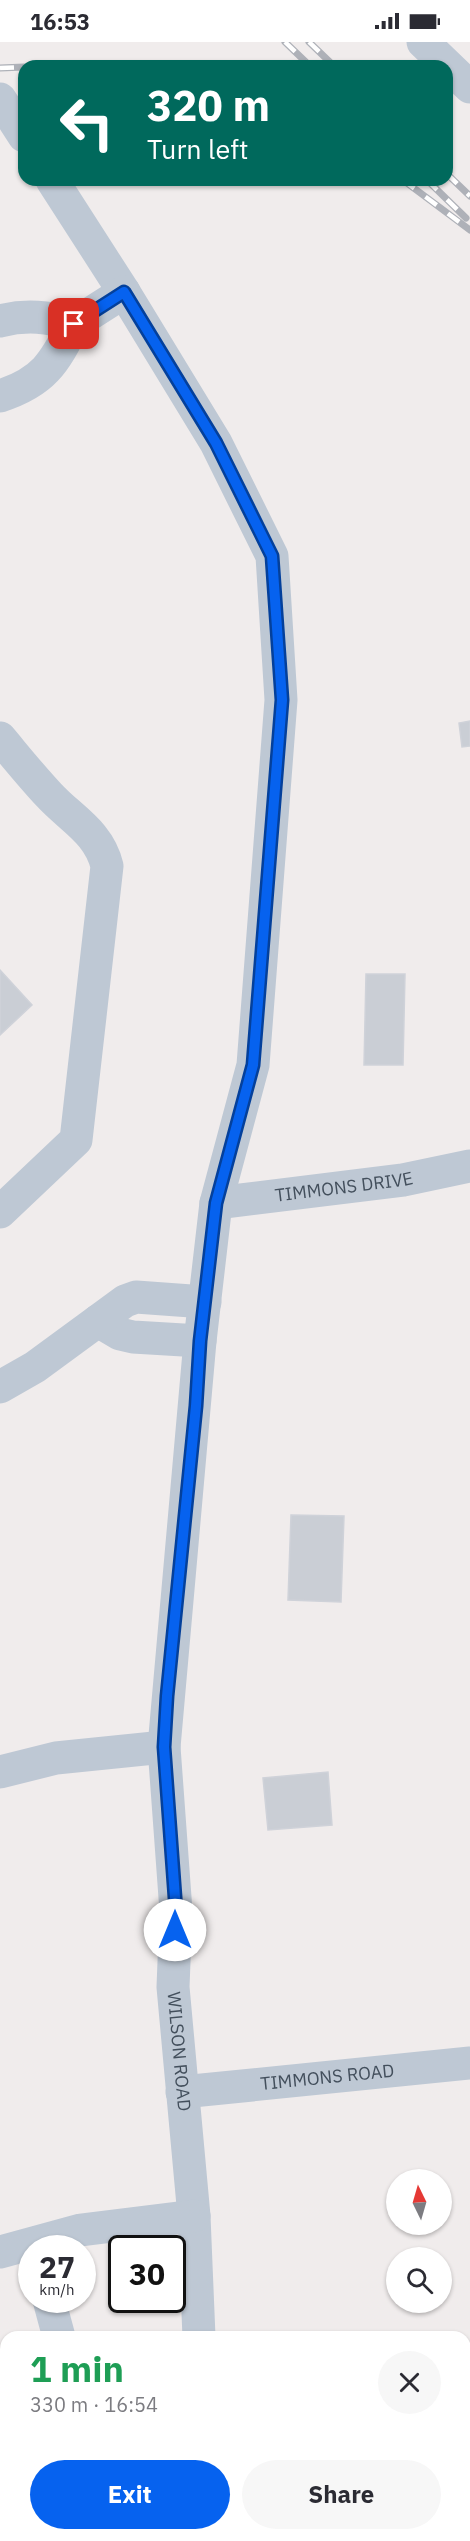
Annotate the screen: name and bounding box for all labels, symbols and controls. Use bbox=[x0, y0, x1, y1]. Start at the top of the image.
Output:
text: 16:53 bbox=[30, 7, 90, 36]
text: 320 m bbox=[147, 78, 270, 133]
icon: left bbox=[48, 84, 126, 162]
text: Turn left bbox=[147, 131, 248, 166]
pin bbox=[48, 298, 99, 349]
icon: arrive bbox=[57, 307, 90, 340]
street label: TIMMONS DRIVE bbox=[274, 1166, 415, 1207]
position arrow bbox=[143, 1898, 207, 1962]
street label: WILSON ROAD bbox=[162, 1991, 196, 2112]
street label: TIMMONS ROAD bbox=[259, 2059, 395, 2095]
north arrow bbox=[386, 2169, 452, 2235]
map controls bbox=[386, 2169, 452, 2313]
speed limit sign: 30 bbox=[108, 2235, 186, 2313]
text: 27 bbox=[39, 2247, 75, 2286]
button: search bbox=[386, 2247, 452, 2313]
text: km/h bbox=[39, 2280, 75, 2299]
text: 1 min bbox=[30, 2345, 124, 2392]
button: close bbox=[378, 2351, 441, 2414]
text: 330 m · 16:54 bbox=[30, 2391, 158, 2418]
button: Exit bbox=[30, 2460, 230, 2529]
button: Share bbox=[242, 2460, 441, 2529]

